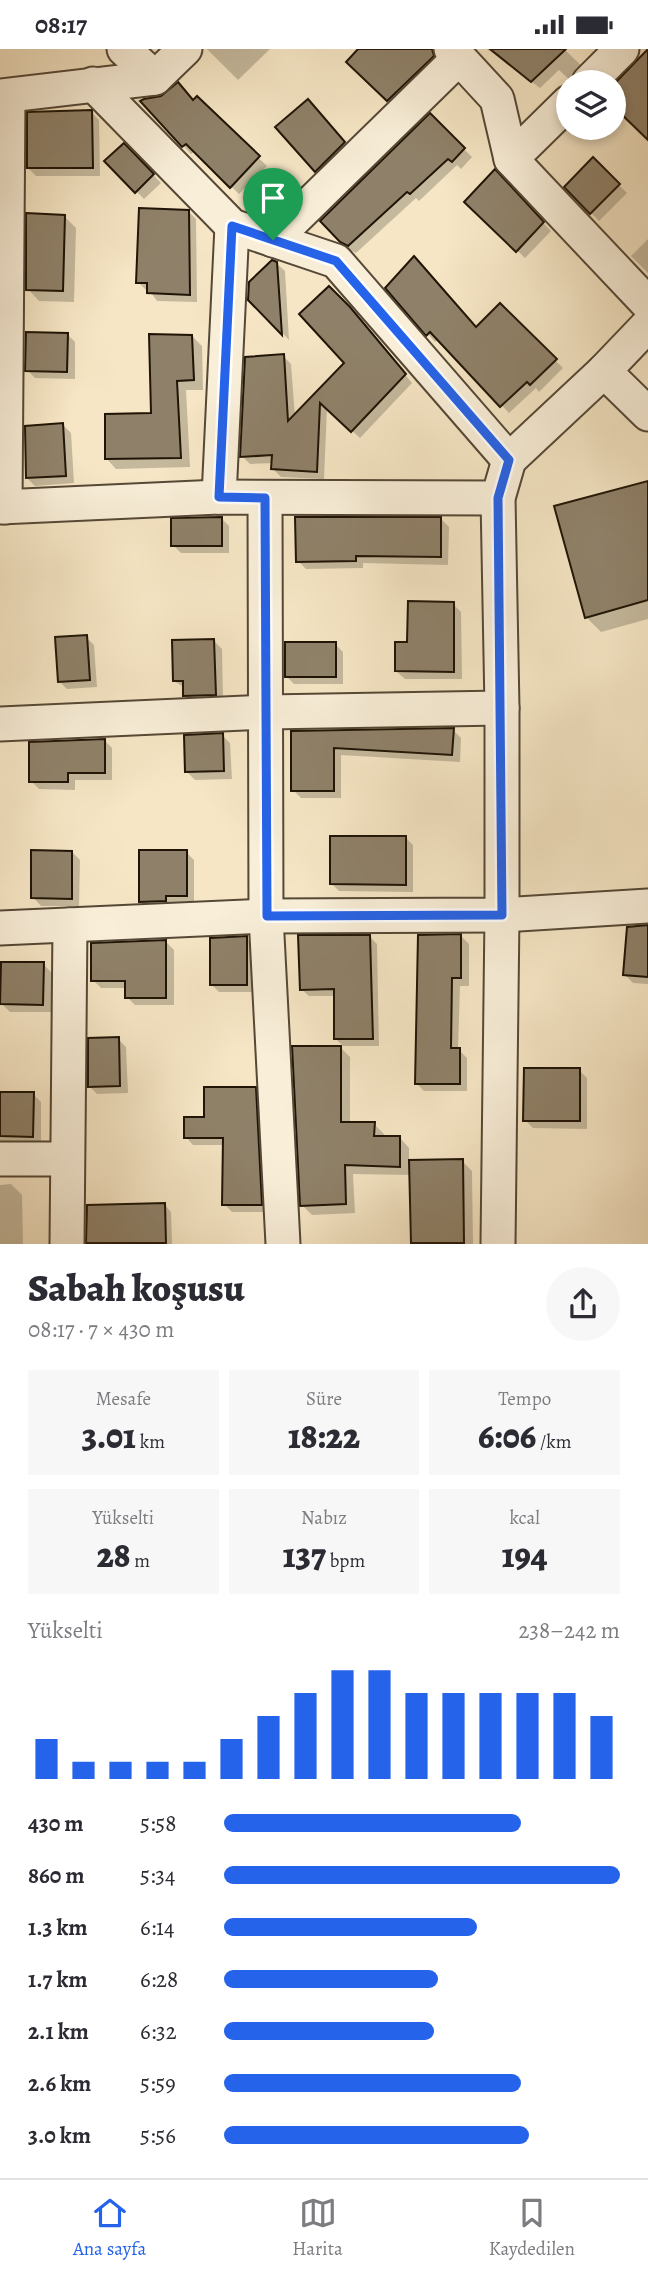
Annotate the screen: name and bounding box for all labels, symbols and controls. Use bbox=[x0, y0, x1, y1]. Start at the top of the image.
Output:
text: 08:17 bbox=[35, 7, 87, 42]
map controls bbox=[556, 70, 626, 140]
button: layers bbox=[556, 70, 626, 140]
pin bbox=[243, 168, 303, 240]
icon: arrive bbox=[254, 179, 292, 217]
text: Sabah koşusu bbox=[28, 1262, 245, 1314]
button: share bbox=[546, 1267, 620, 1341]
text: 08:17 · 7 × 430 m bbox=[28, 1314, 174, 1345]
text: Mesafe bbox=[96, 1386, 151, 1412]
text: Süre bbox=[306, 1386, 342, 1412]
text: Tempo bbox=[498, 1386, 551, 1412]
text: 3.01 bbox=[82, 1412, 136, 1460]
text: 18:22 bbox=[288, 1412, 360, 1460]
text: 6:06 bbox=[478, 1412, 536, 1460]
text: km bbox=[136, 1429, 165, 1455]
text: /km bbox=[536, 1429, 571, 1455]
text: Yükselti bbox=[92, 1505, 154, 1531]
text: Nabız bbox=[301, 1505, 347, 1531]
text: kcal bbox=[509, 1505, 540, 1531]
text: 28 bbox=[97, 1531, 130, 1579]
text: 137 bbox=[283, 1531, 326, 1579]
text: 194 bbox=[502, 1531, 548, 1579]
text: m bbox=[130, 1548, 150, 1574]
text: bpm bbox=[326, 1548, 365, 1574]
text: Yükselti bbox=[28, 1615, 103, 1646]
text: 238–242 m bbox=[518, 1615, 620, 1646]
text: 430 m bbox=[28, 1808, 84, 1839]
text: 5:58 bbox=[140, 1808, 176, 1839]
text: 860 m bbox=[28, 1860, 85, 1891]
text: 5:34 bbox=[140, 1860, 175, 1891]
text: 1.3 km bbox=[28, 1912, 88, 1943]
text: 6:14 bbox=[140, 1912, 174, 1943]
text: 1.7 km bbox=[28, 1964, 88, 1995]
text: 6:28 bbox=[140, 1964, 178, 1995]
text: 2.1 km bbox=[28, 2016, 89, 2047]
text: 6:32 bbox=[140, 2016, 177, 2047]
text: 2.6 km bbox=[28, 2068, 91, 2099]
text: 5:59 bbox=[140, 2068, 176, 2099]
text: 3.0 km bbox=[28, 2120, 91, 2151]
text: 5:56 bbox=[140, 2120, 176, 2151]
tab: Ana sayfa bbox=[73, 2194, 146, 2262]
tab: Harita bbox=[292, 2194, 343, 2262]
tab: Kaydedilen bbox=[489, 2194, 575, 2262]

